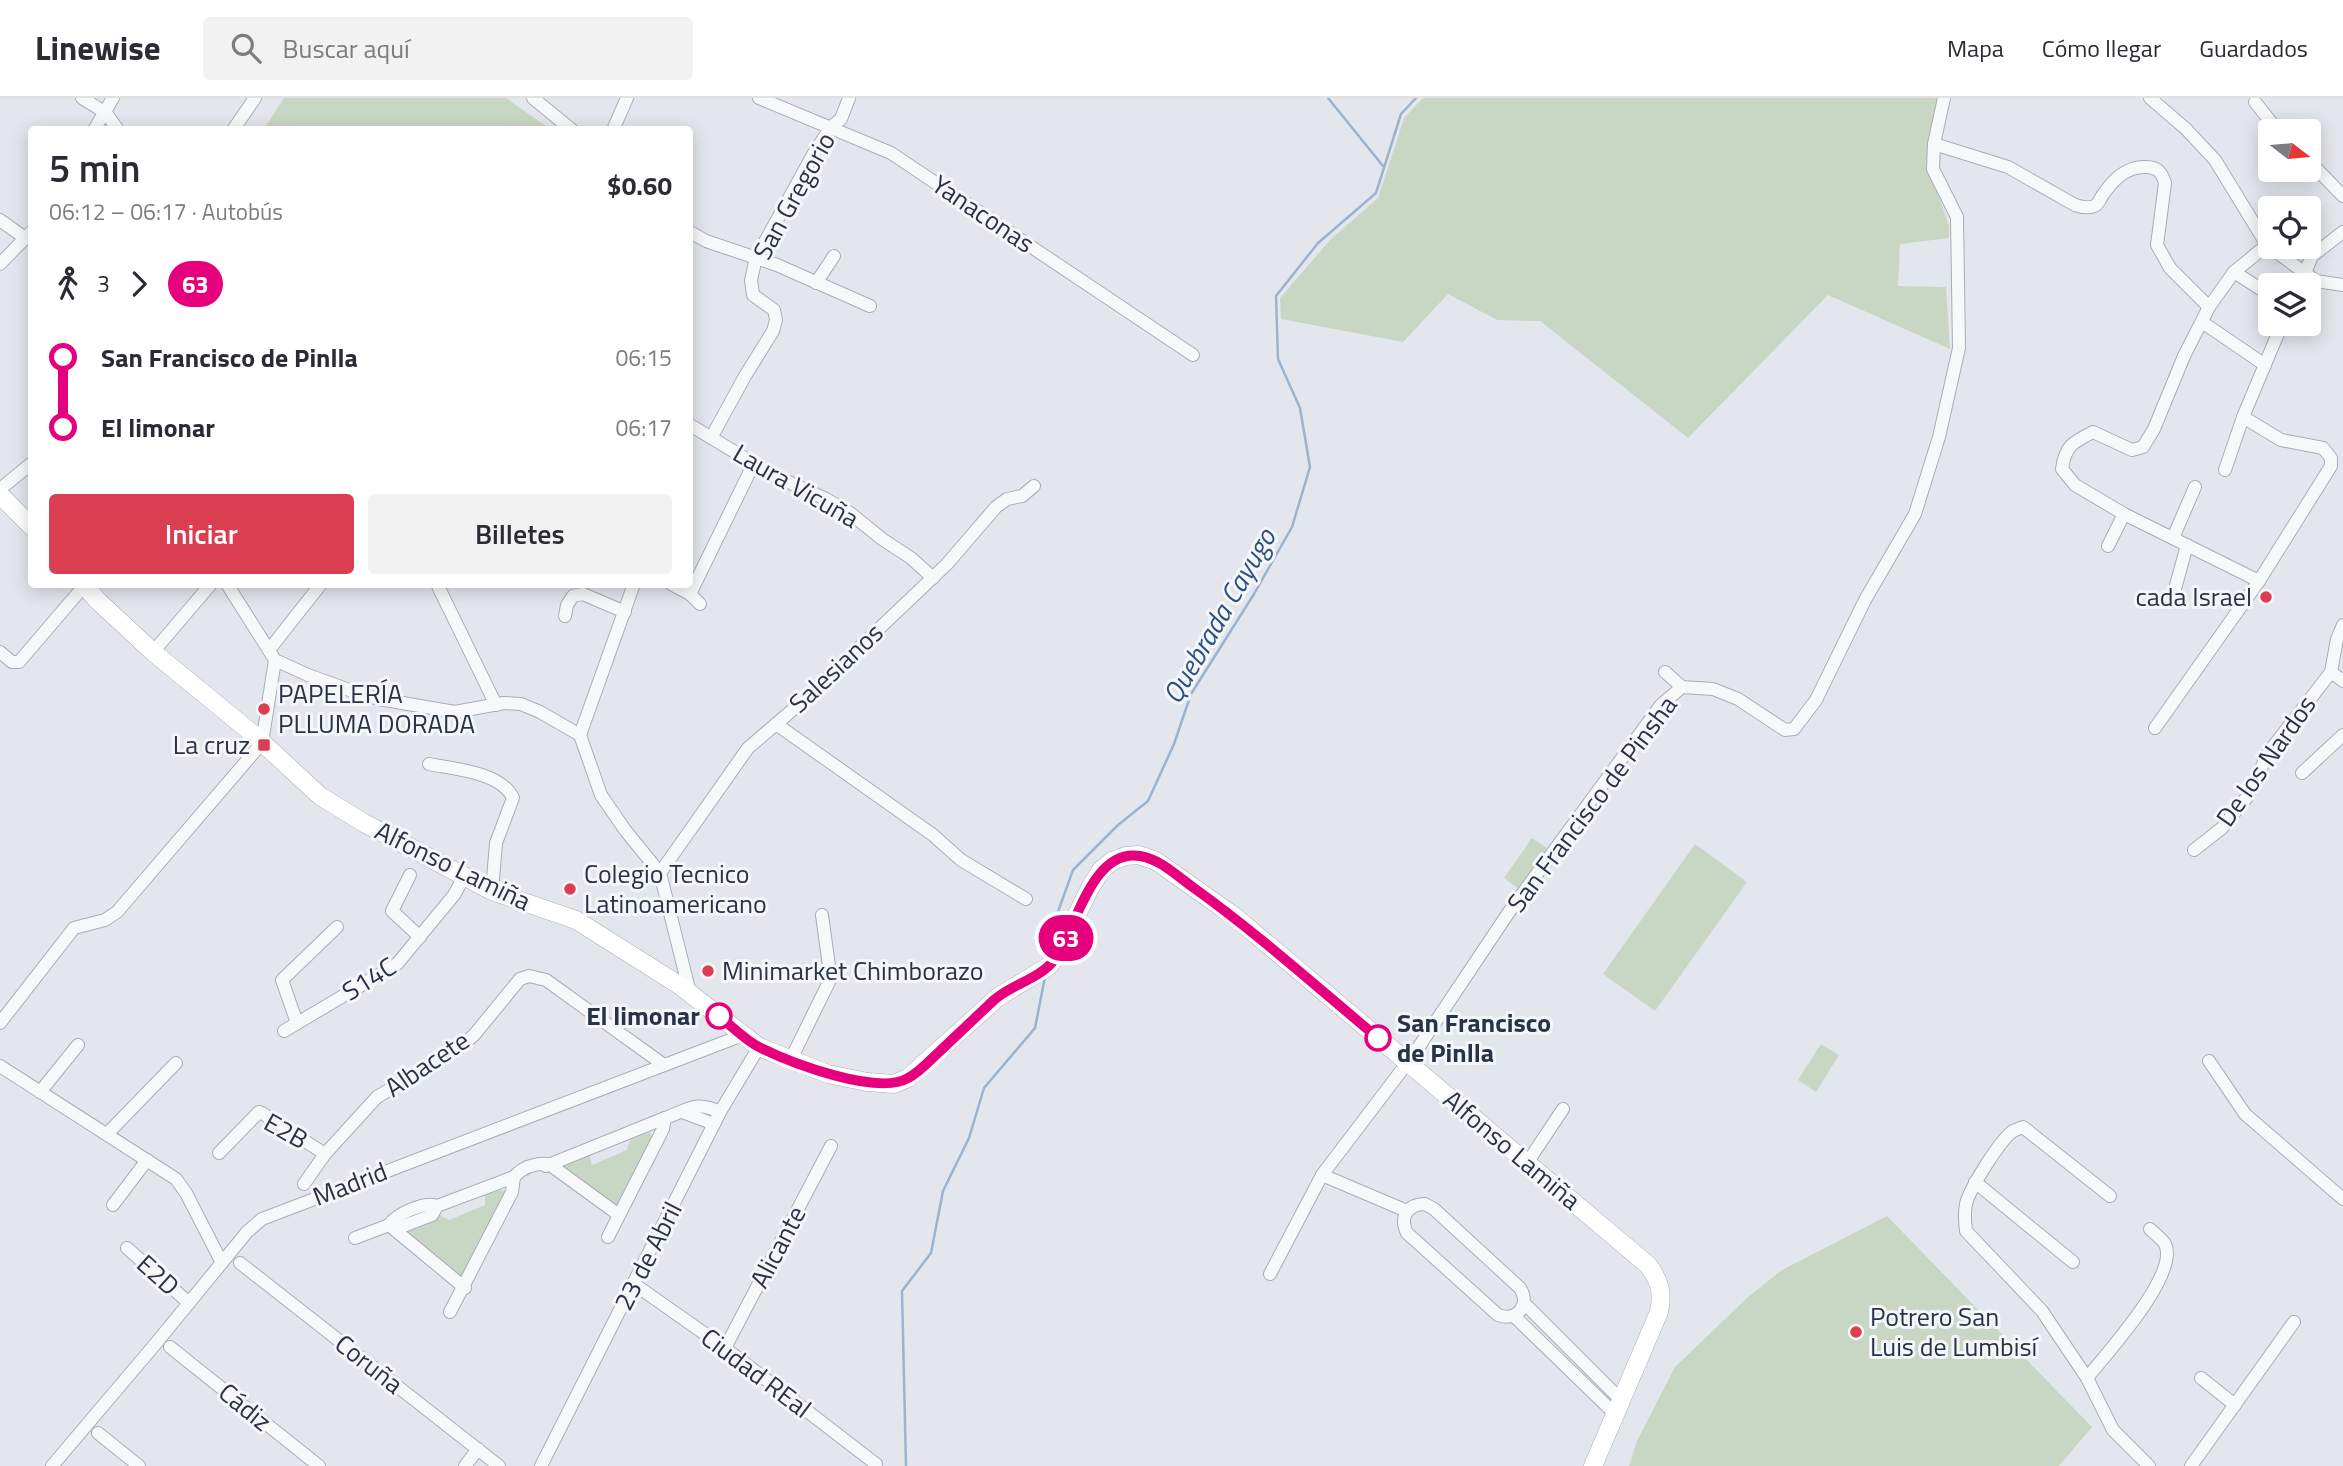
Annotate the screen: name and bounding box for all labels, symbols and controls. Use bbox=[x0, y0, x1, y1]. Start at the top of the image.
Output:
search box bbox=[203, 17, 693, 80]
text: Linewise bbox=[35, 23, 161, 73]
icon: search bbox=[227, 29, 265, 67]
text: Buscar aquí bbox=[283, 29, 410, 68]
text: Mapa bbox=[1947, 30, 2004, 66]
text: Cómo llegar bbox=[2042, 30, 2161, 66]
text: Guardados bbox=[2199, 30, 2308, 66]
north arrow bbox=[2258, 119, 2320, 182]
map controls bbox=[2258, 119, 2321, 336]
street label: San Gregorio bbox=[743, 125, 845, 267]
text: 5 min bbox=[49, 139, 140, 197]
street label: Yanaconas bbox=[924, 165, 1042, 262]
text: $0.60 bbox=[607, 166, 672, 205]
text: 06:12 – 06:17 · Autobús bbox=[49, 194, 283, 229]
button: locate bbox=[2258, 196, 2321, 259]
icon: walk bbox=[49, 265, 87, 303]
icon: forward bbox=[120, 265, 158, 303]
text: 3 bbox=[97, 266, 110, 301]
text: 63 bbox=[182, 266, 209, 302]
button: layers bbox=[2258, 273, 2321, 336]
text: San Francisco de Pinlla bbox=[101, 338, 358, 377]
text: 06:15 bbox=[615, 340, 672, 375]
text: El limonar bbox=[101, 408, 215, 447]
text: 06:17 bbox=[615, 410, 672, 445]
street label: Laura Vicuña bbox=[726, 434, 867, 537]
button: Iniciar bbox=[49, 494, 354, 574]
button: Billetes bbox=[368, 494, 672, 574]
water label: Quebrada Cayugo bbox=[1151, 519, 1287, 712]
place label: cada Israel bbox=[2135, 577, 2252, 616]
marker: cada Israel bbox=[2258, 589, 2274, 605]
street label: Salesianos bbox=[780, 614, 892, 722]
place label: PAPELERÍA PLLUMA DORADA bbox=[278, 674, 475, 743]
street label: San Francisco de Pinsha bbox=[1497, 687, 1686, 920]
street label: De los Nardos bbox=[2206, 687, 2325, 834]
marker: PAPELERÍA PLLUMA DORADA bbox=[256, 701, 272, 717]
place label: La cruz bbox=[173, 725, 250, 764]
marker: La cruz bbox=[256, 737, 272, 753]
street label: Alfonso Lamiña bbox=[369, 811, 538, 920]
place label: Colegio Tecnico Latinoamericano bbox=[584, 854, 767, 923]
marker: Colegio Tecnico Latinoamericano bbox=[562, 881, 578, 897]
line badge: 63 bbox=[1034, 915, 1098, 961]
text: 63 bbox=[1053, 920, 1079, 956]
street label: S14C bbox=[334, 947, 403, 1010]
place label: Minimarket Chimborazo bbox=[722, 951, 983, 990]
marker: Minimarket Chimborazo bbox=[700, 963, 716, 979]
place label: El limonar bbox=[586, 996, 700, 1035]
marker: El limonar bbox=[706, 1003, 732, 1029]
place label: San Francisco de Pinlla bbox=[1397, 1003, 1551, 1072]
street label: Albacete bbox=[377, 1021, 477, 1106]
marker: San Francisco de Pinlla bbox=[1365, 1025, 1391, 1051]
street label: Alfonso Lamiña bbox=[1435, 1080, 1590, 1219]
street label: E2B bbox=[257, 1103, 315, 1159]
street label: Madrid bbox=[307, 1152, 393, 1216]
street label: 23 de Abril bbox=[604, 1195, 692, 1317]
street label: Alicante bbox=[740, 1199, 815, 1295]
street label: E2D bbox=[128, 1245, 188, 1304]
place label: Potrero San Luis de Lumbisí bbox=[1870, 1297, 2040, 1366]
street label: Ciudad REal bbox=[693, 1318, 820, 1427]
street label: Coruña bbox=[327, 1324, 412, 1403]
marker: Potrero San Luis de Lumbisí bbox=[1848, 1324, 1864, 1340]
street label: Cádiz bbox=[210, 1373, 280, 1440]

